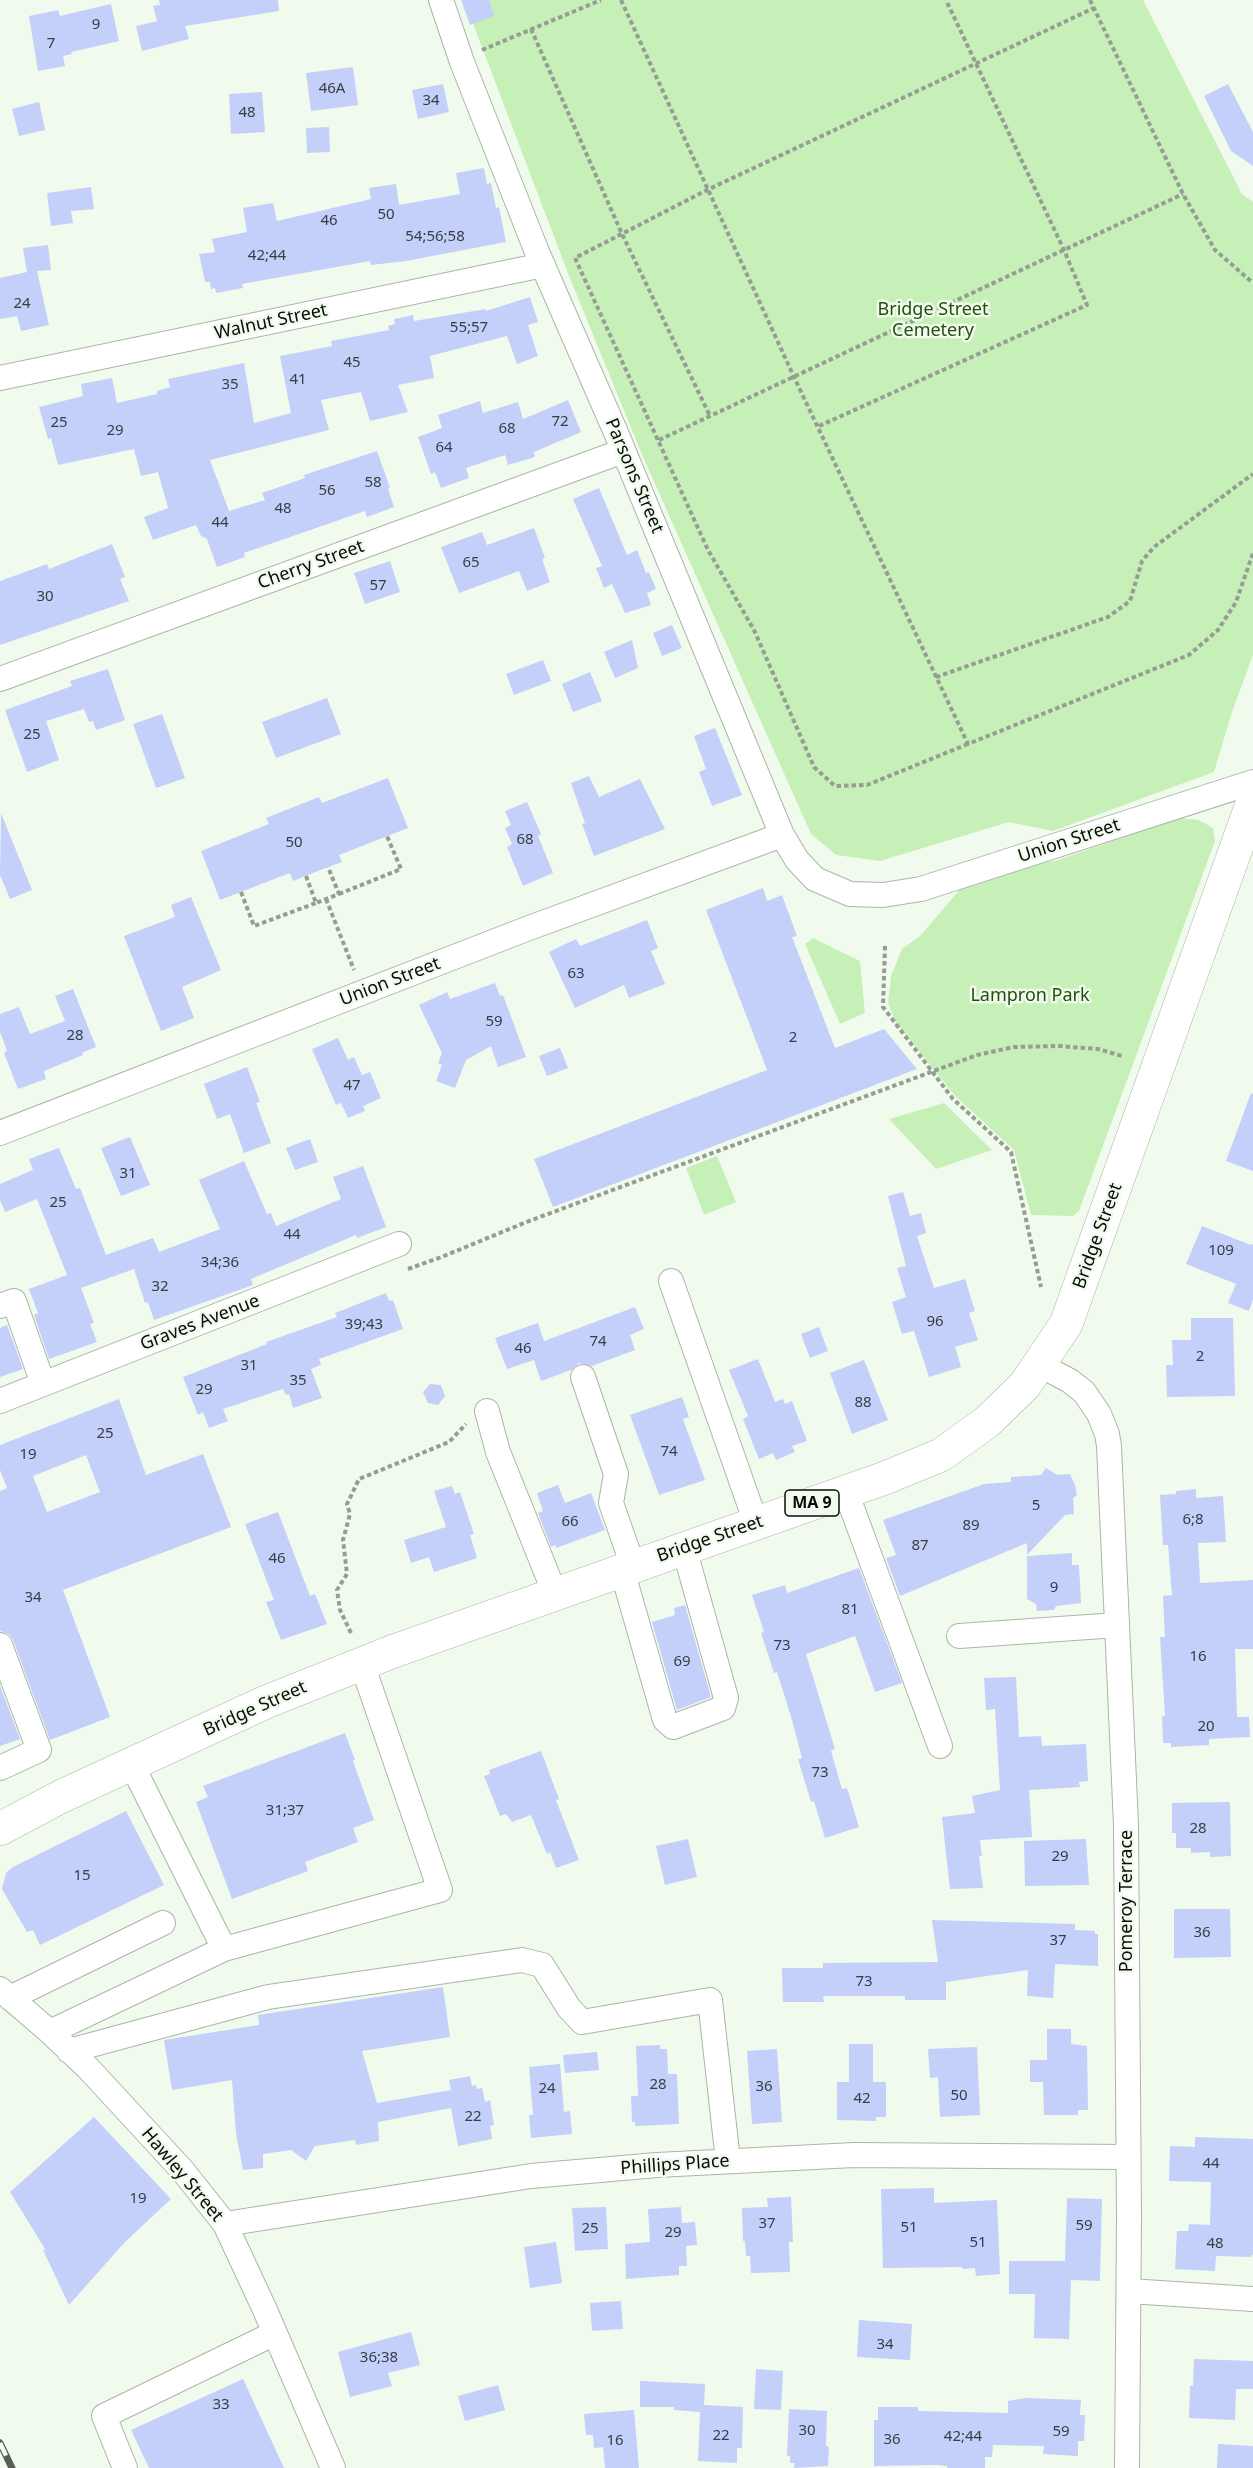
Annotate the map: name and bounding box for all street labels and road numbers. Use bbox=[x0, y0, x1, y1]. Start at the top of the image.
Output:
street label: Walnut Street bbox=[213, 300, 329, 344]
street label: Parsons Street bbox=[600, 415, 668, 537]
street label: Cherry Street bbox=[255, 536, 367, 594]
street label: Union Street bbox=[1015, 814, 1123, 868]
street label: Union Street bbox=[337, 953, 443, 1011]
street label: Bridge Street bbox=[1069, 1180, 1127, 1292]
street label: Graves Avenue bbox=[137, 1290, 263, 1356]
road number: MA 9 bbox=[785, 1490, 839, 1516]
street label: Bridge Street bbox=[654, 1511, 766, 1567]
street label: Bridge Street bbox=[200, 1677, 310, 1741]
street label: Pomeroy Terrace bbox=[1116, 1830, 1138, 1972]
street label: Hawley Street bbox=[136, 2124, 228, 2226]
street label: Phillips Place bbox=[620, 2150, 730, 2180]

